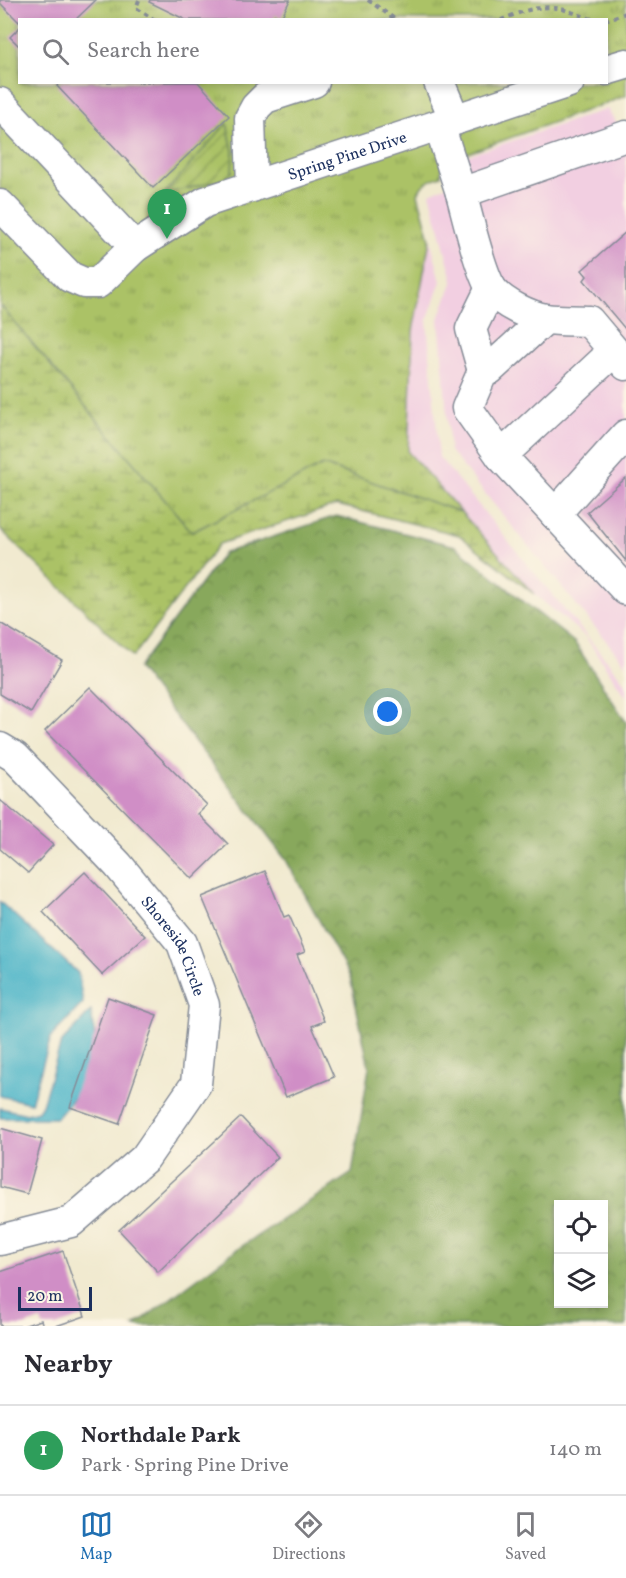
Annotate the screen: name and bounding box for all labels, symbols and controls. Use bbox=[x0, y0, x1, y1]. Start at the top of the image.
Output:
search box bbox=[18, 18, 608, 84]
icon: search bbox=[39, 35, 72, 68]
text: Search here bbox=[87, 36, 200, 67]
street label: Spring Pine Drive bbox=[285, 127, 410, 187]
pin: 1 bbox=[148, 190, 186, 239]
your location bbox=[373, 697, 402, 726]
street label: Shoreside Circle bbox=[135, 892, 209, 999]
map controls bbox=[554, 1200, 608, 1308]
button: locate bbox=[554, 1200, 608, 1254]
button: layers bbox=[554, 1254, 608, 1308]
scale bar bbox=[18, 1284, 92, 1312]
text: 20 m bbox=[27, 1286, 62, 1308]
text: Nearby bbox=[24, 1347, 113, 1383]
text: Northdale Park bbox=[81, 1421, 241, 1452]
text: 1 bbox=[39, 1436, 48, 1464]
text: 140 m bbox=[549, 1436, 602, 1464]
text: Park · Spring Pine Drive bbox=[81, 1452, 289, 1480]
tab: Map bbox=[80, 1508, 113, 1566]
tab: Directions bbox=[272, 1508, 346, 1566]
tab: Saved bbox=[505, 1508, 546, 1566]

